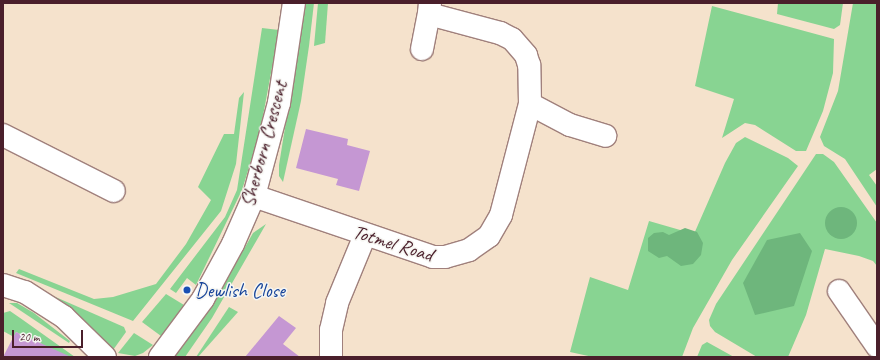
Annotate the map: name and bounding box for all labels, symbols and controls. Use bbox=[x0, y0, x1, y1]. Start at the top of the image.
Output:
street label: Sherborn Crescent bbox=[236, 78, 292, 210]
street label: Totmel Road bbox=[351, 220, 435, 266]
place label: Dewlish Close bbox=[195, 278, 285, 302]
marker: Dewlish Close bbox=[182, 285, 192, 295]
scale bar bbox=[14, 322, 85, 348]
text: 20 m bbox=[19, 329, 39, 345]

